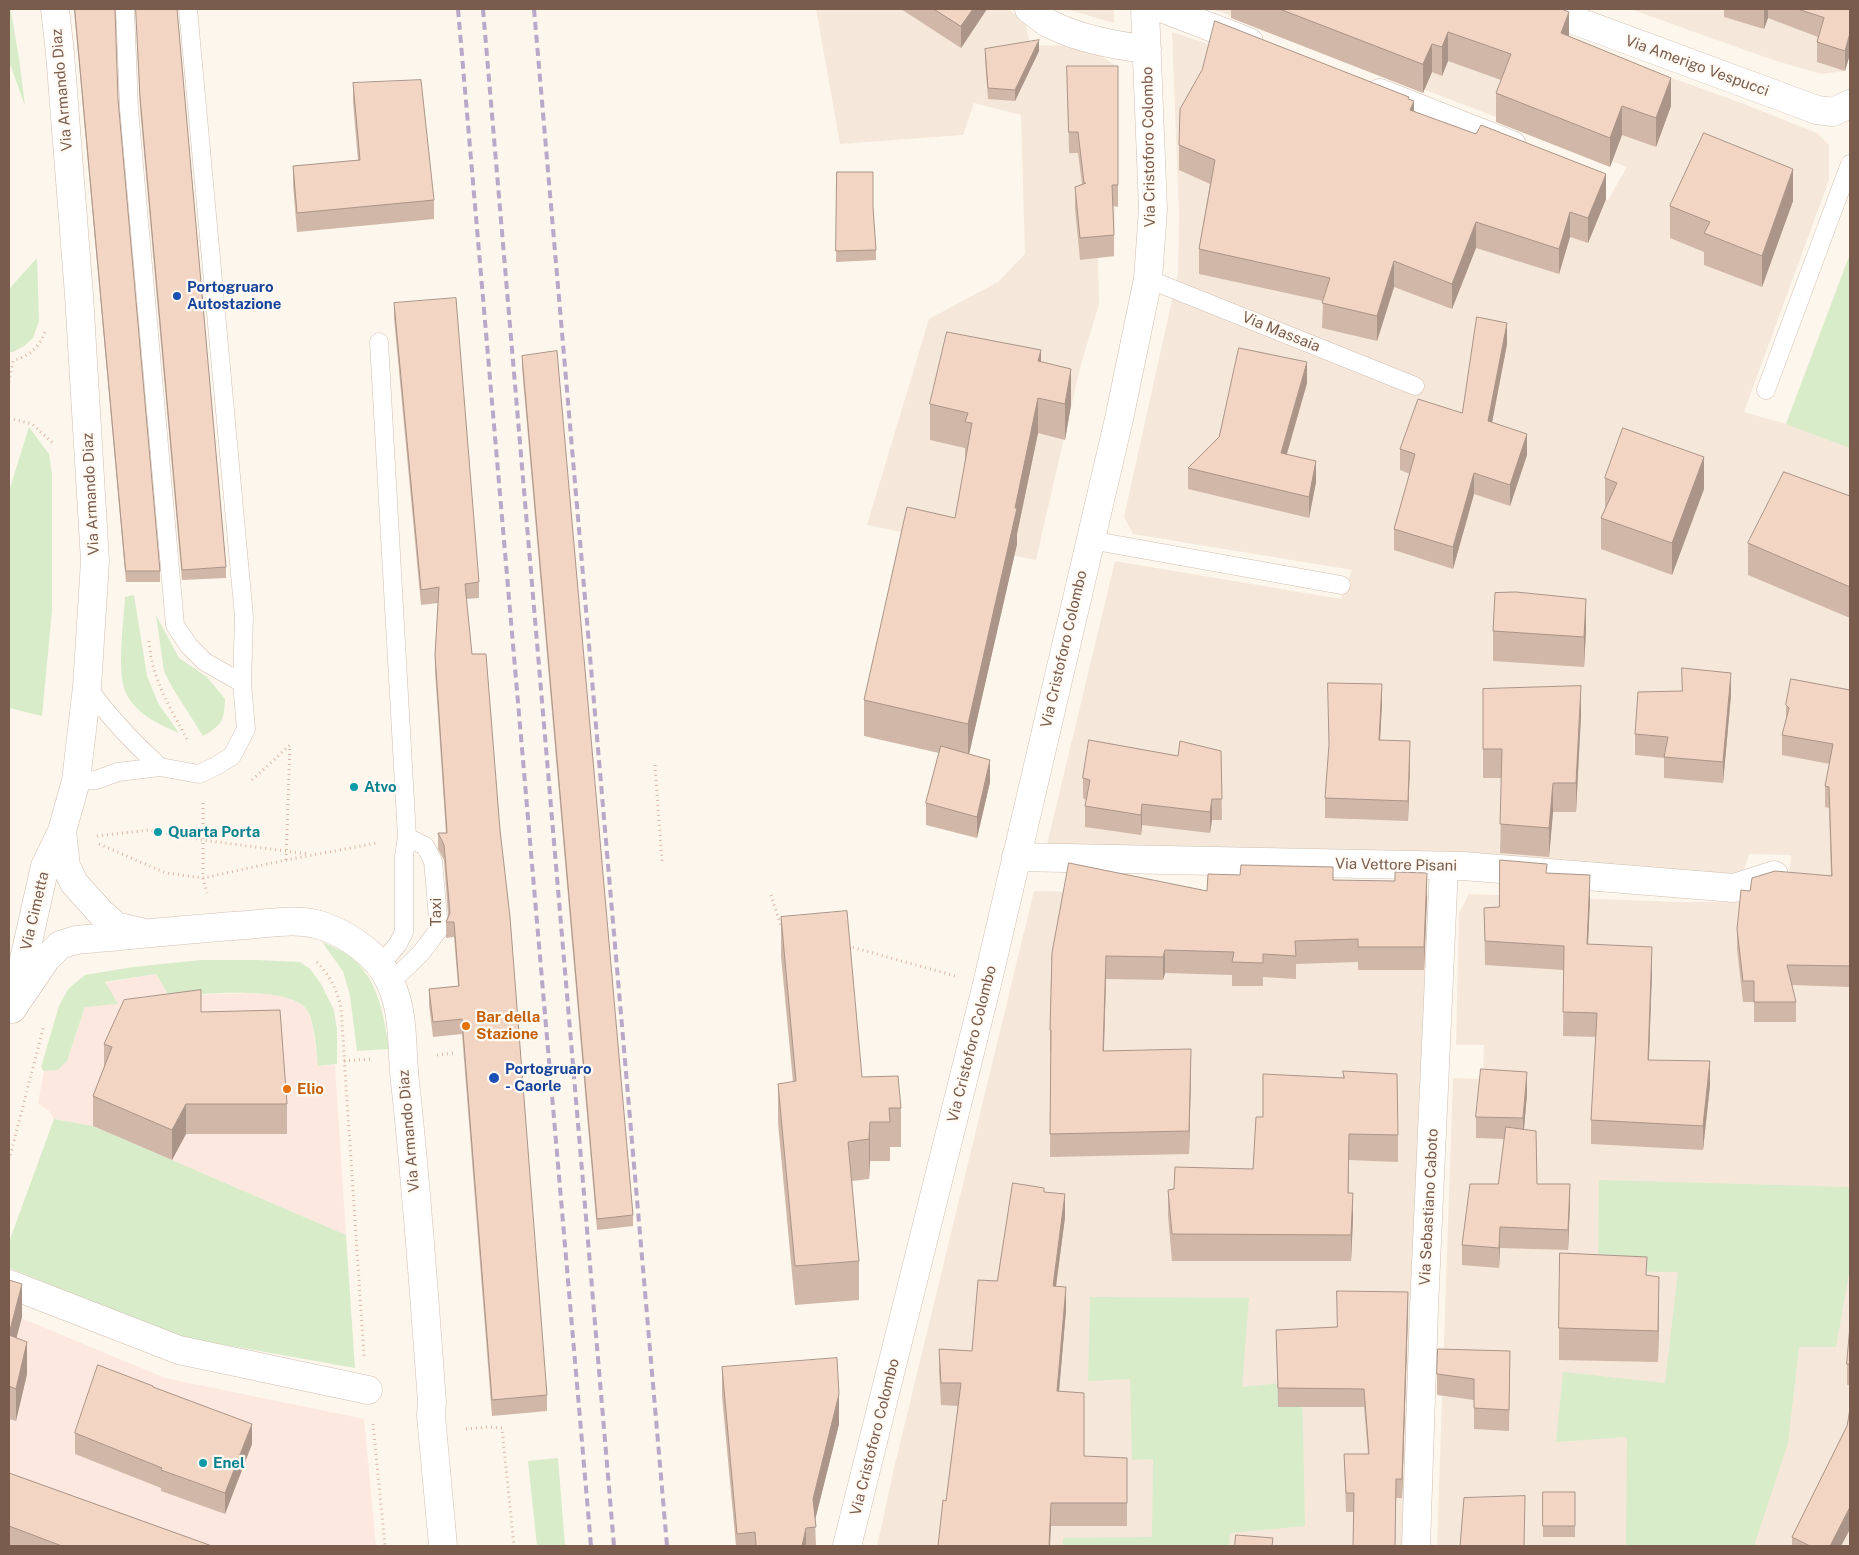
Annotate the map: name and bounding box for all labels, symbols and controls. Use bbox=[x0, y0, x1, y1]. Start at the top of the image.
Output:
street label: Via Armando Diaz bbox=[48, 28, 76, 152]
street label: Via Amerigo Vespucci bbox=[1623, 32, 1771, 100]
street label: Via Cristoforo Colombo bbox=[1139, 66, 1159, 228]
place label: Portogruaro Autostazione bbox=[187, 278, 281, 313]
marker: Portogruaro Autostazione bbox=[171, 290, 183, 302]
street label: Via Massaia bbox=[1239, 308, 1323, 356]
street label: Via Armando Diaz bbox=[79, 432, 103, 556]
street label: Via Cristoforo Colombo bbox=[1037, 569, 1091, 729]
place label: Atvo bbox=[364, 778, 397, 796]
marker: Atvo bbox=[348, 781, 360, 793]
place label: Quarta Porta bbox=[168, 823, 260, 841]
marker: Quarta Porta bbox=[152, 826, 164, 838]
street label: Via Vettore Pisani bbox=[1335, 855, 1457, 875]
street label: Via Cimetta bbox=[17, 870, 53, 952]
street label: Taxi bbox=[427, 898, 445, 926]
street label: Via Cristoforo Colombo bbox=[944, 964, 1000, 1124]
place label: Bar della Stazione bbox=[476, 1008, 540, 1043]
marker: Bar della Stazione bbox=[460, 1020, 472, 1032]
place label: Portogruaro - Caorle bbox=[505, 1060, 592, 1095]
street label: Via Armando Diaz bbox=[395, 1069, 423, 1193]
marker: Portogruaro - Caorle bbox=[487, 1071, 501, 1085]
place label: Elio bbox=[297, 1080, 324, 1098]
marker: Elio bbox=[281, 1083, 293, 1095]
street label: Via Sebastiano Caboto bbox=[1416, 1128, 1442, 1286]
street label: Via Cristoforo Colombo bbox=[847, 1357, 903, 1517]
place label: Enel bbox=[213, 1454, 245, 1472]
marker: Enel bbox=[197, 1457, 209, 1469]

